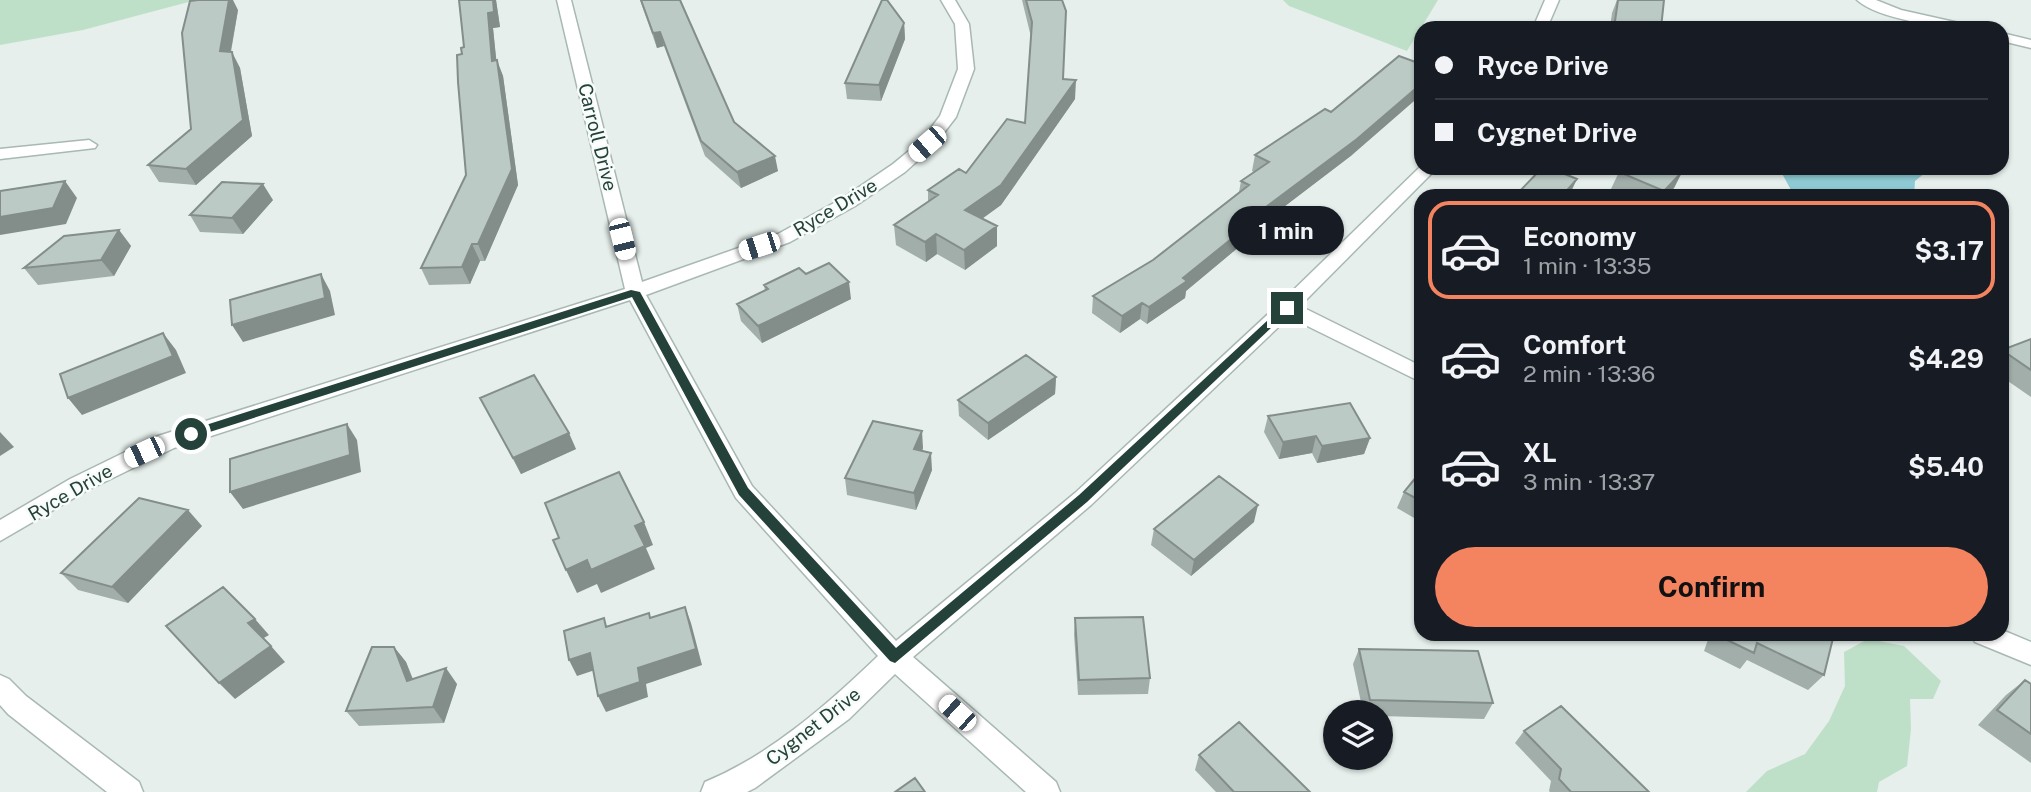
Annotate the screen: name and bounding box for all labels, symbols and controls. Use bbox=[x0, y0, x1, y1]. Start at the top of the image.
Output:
text: Ryce Drive bbox=[1477, 50, 1609, 81]
street label: Carroll Drive bbox=[574, 81, 622, 193]
text: Cygnet Drive bbox=[1477, 117, 1637, 148]
car bbox=[905, 122, 950, 166]
street label: Ryce Drive bbox=[789, 173, 881, 241]
callout: 1 min bbox=[1229, 206, 1345, 256]
car bbox=[607, 216, 638, 262]
text: 1 min bbox=[1258, 217, 1314, 244]
icon: car bbox=[1439, 219, 1502, 282]
text: Economy bbox=[1523, 221, 1636, 252]
car bbox=[736, 230, 783, 262]
text: $3.17 bbox=[1915, 235, 1984, 266]
text: 1 min · 13:35 bbox=[1523, 252, 1652, 279]
route end bbox=[1271, 292, 1303, 324]
icon: car bbox=[1439, 327, 1502, 390]
text: Comfort bbox=[1523, 329, 1626, 360]
text: $4.29 bbox=[1908, 343, 1984, 374]
text: 2 min · 13:36 bbox=[1523, 360, 1655, 387]
route start bbox=[175, 418, 207, 450]
car bbox=[121, 434, 168, 470]
icon: car bbox=[1439, 435, 1502, 498]
text: XL bbox=[1523, 437, 1557, 468]
text: $5.40 bbox=[1908, 451, 1984, 482]
street label: Ryce Drive bbox=[24, 459, 116, 525]
text: 3 min · 13:37 bbox=[1523, 468, 1655, 495]
button: Confirm bbox=[1435, 547, 1988, 627]
street label: Cygnet Drive bbox=[761, 682, 865, 770]
car bbox=[935, 691, 980, 735]
map controls bbox=[1323, 700, 1393, 770]
button: layers bbox=[1323, 700, 1393, 770]

